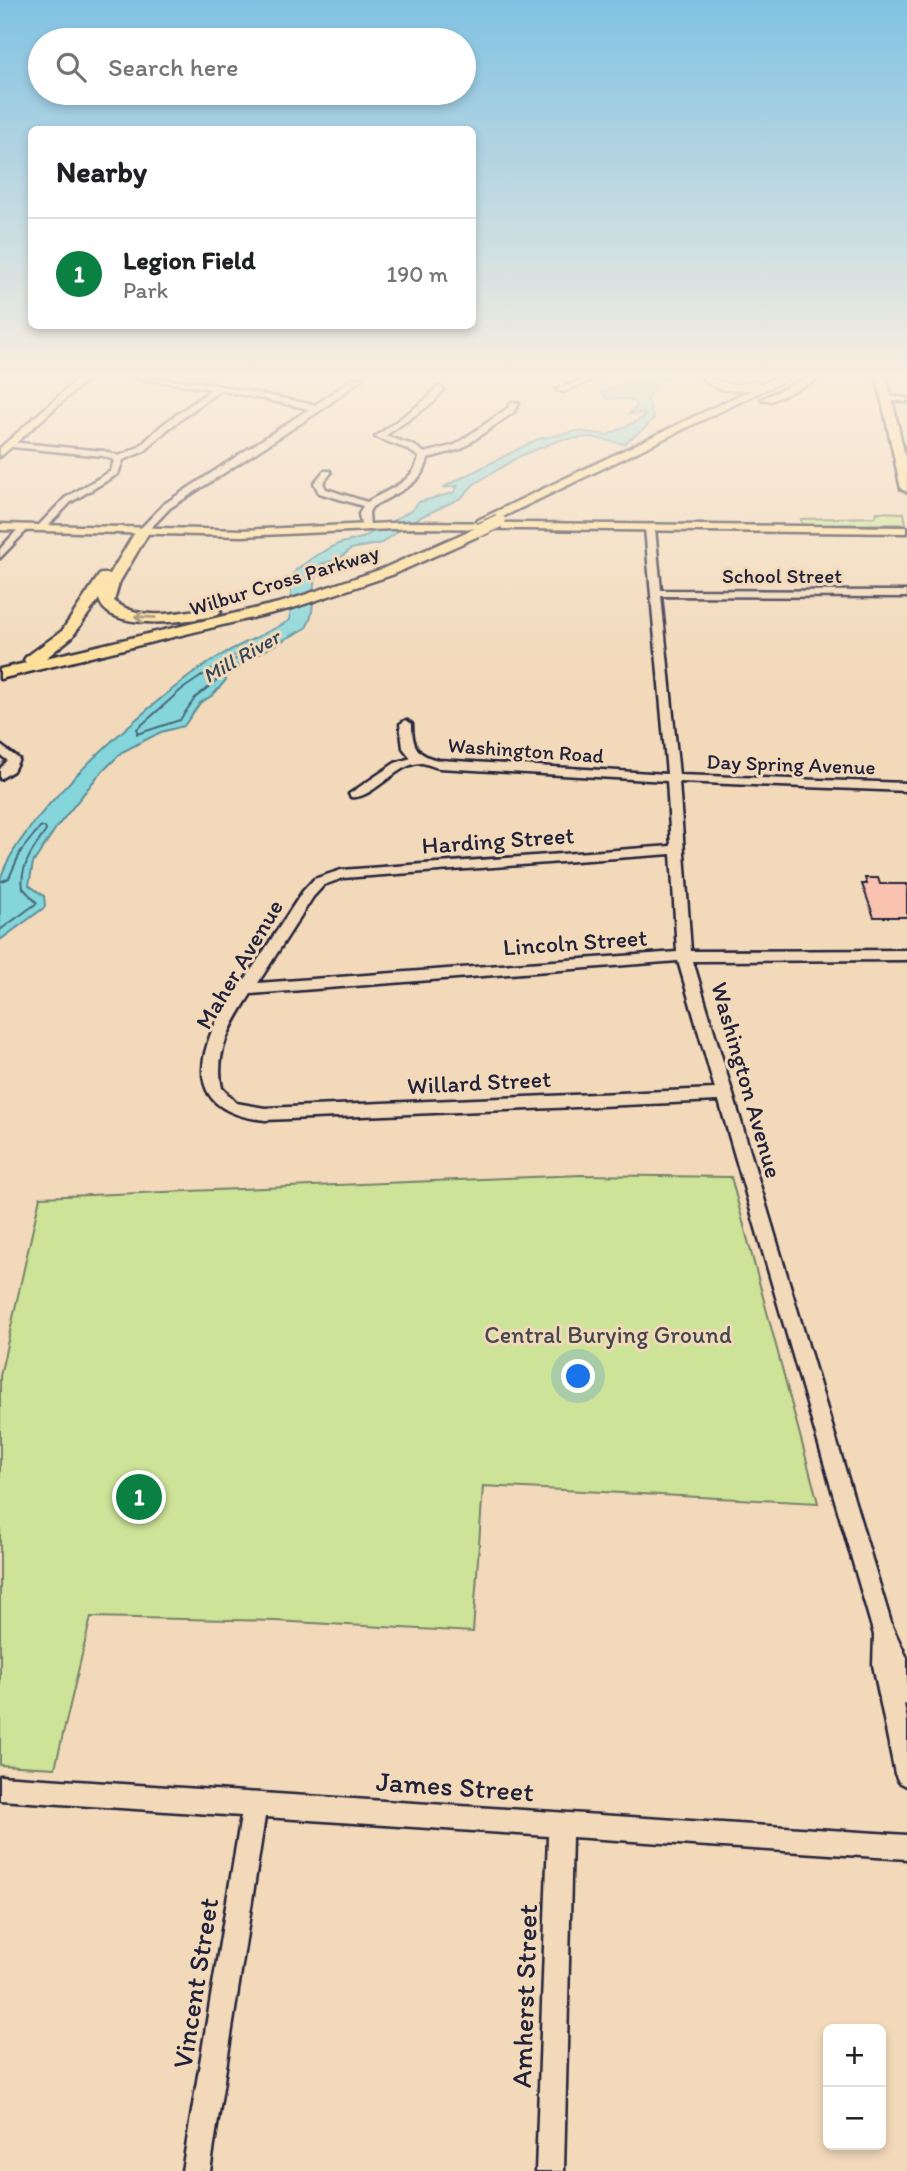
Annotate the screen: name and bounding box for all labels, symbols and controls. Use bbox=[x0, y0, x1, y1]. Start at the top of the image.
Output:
search box bbox=[28, 28, 476, 105]
icon: search bbox=[52, 48, 90, 86]
text: Search here bbox=[108, 51, 238, 83]
text: Nearby bbox=[56, 153, 147, 190]
text: Legion Field bbox=[123, 244, 256, 276]
text: 1 bbox=[74, 260, 84, 288]
text: 190 m bbox=[387, 260, 448, 288]
text: Park bbox=[123, 276, 168, 304]
street label: Wilbur Cross Parkway bbox=[186, 539, 382, 621]
street label: School Street bbox=[722, 563, 842, 588]
one-way arrow bbox=[134, 610, 157, 623]
water label: Mill River bbox=[198, 623, 286, 688]
street label: Washington Road bbox=[447, 732, 605, 768]
street label: Day Spring Avenue bbox=[706, 749, 876, 779]
street label: Harding Street bbox=[421, 820, 575, 860]
street label: Maher Avenue bbox=[189, 894, 289, 1034]
street label: Lincoln Street bbox=[502, 922, 648, 962]
street label: Washington Avenue bbox=[705, 979, 789, 1181]
street label: Willard Street bbox=[406, 1064, 552, 1100]
park label: Central Burying Ground bbox=[484, 1320, 732, 1349]
your location bbox=[561, 1359, 595, 1393]
pin: 1 bbox=[116, 1471, 162, 1523]
street label: James Street bbox=[375, 1764, 535, 1808]
street label: Vincent Street bbox=[165, 1895, 225, 2071]
street label: Amherst Street bbox=[504, 1903, 544, 2089]
map controls bbox=[823, 2024, 886, 2150]
button: + bbox=[823, 2024, 886, 2087]
button: − bbox=[823, 2087, 886, 2150]

